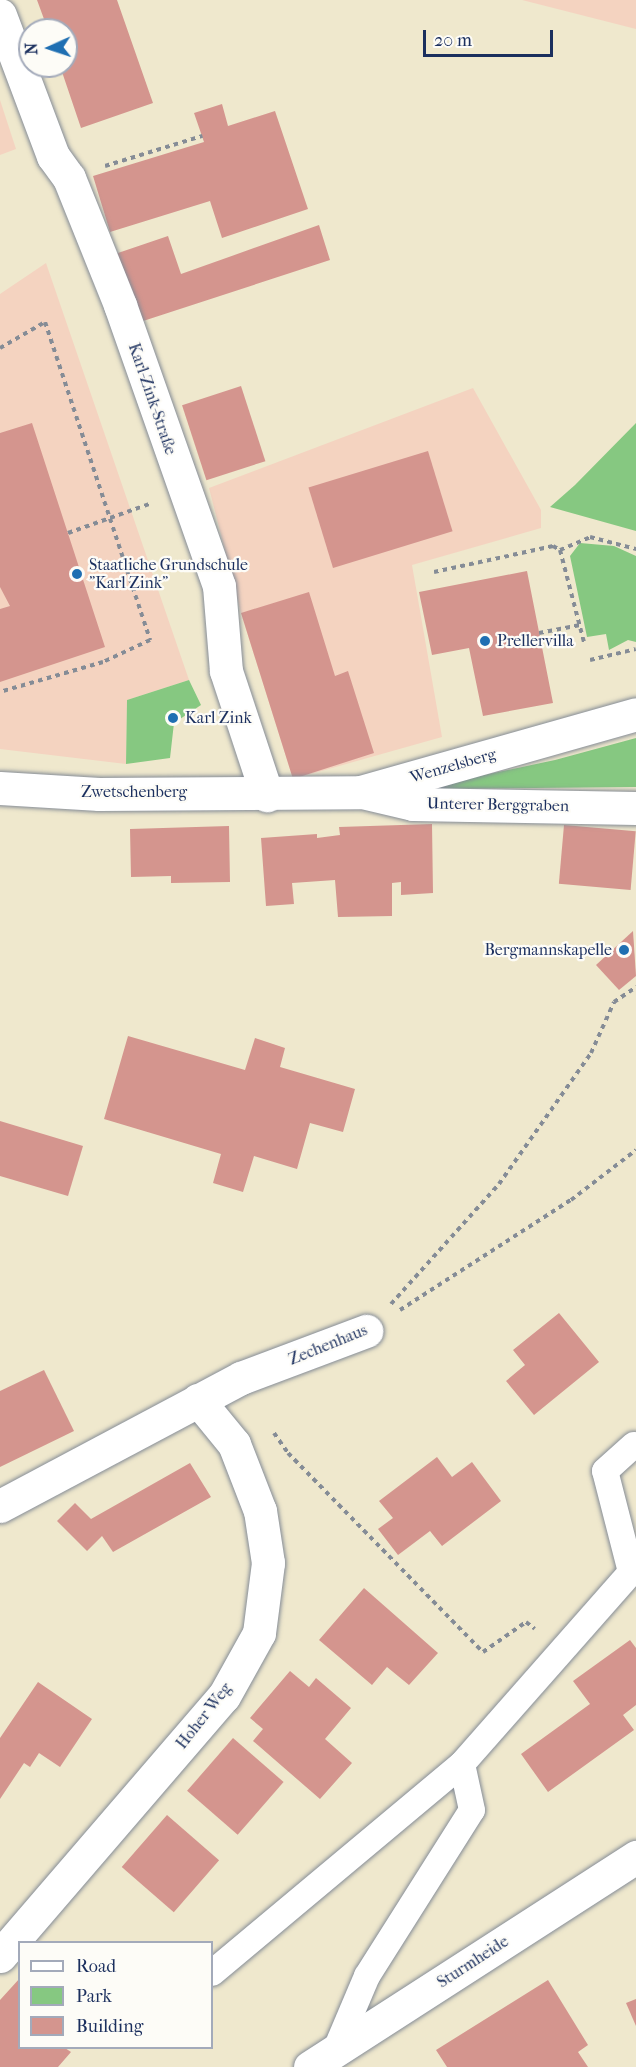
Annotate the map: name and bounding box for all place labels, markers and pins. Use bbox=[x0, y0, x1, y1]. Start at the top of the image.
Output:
place label: Staatliche Grundschule "Karl Zink" bbox=[89, 555, 248, 593]
marker: Staatliche Grundschule "Karl Zink" bbox=[70, 567, 84, 581]
place label: Prellervilla bbox=[497, 631, 574, 651]
marker: Prellervilla bbox=[478, 634, 492, 648]
place label: Karl Zink bbox=[185, 708, 252, 728]
marker: Karl Zink bbox=[166, 711, 180, 725]
place label: Bergmannskapelle bbox=[484, 940, 612, 960]
marker: Bergmannskapelle bbox=[617, 943, 631, 957]

